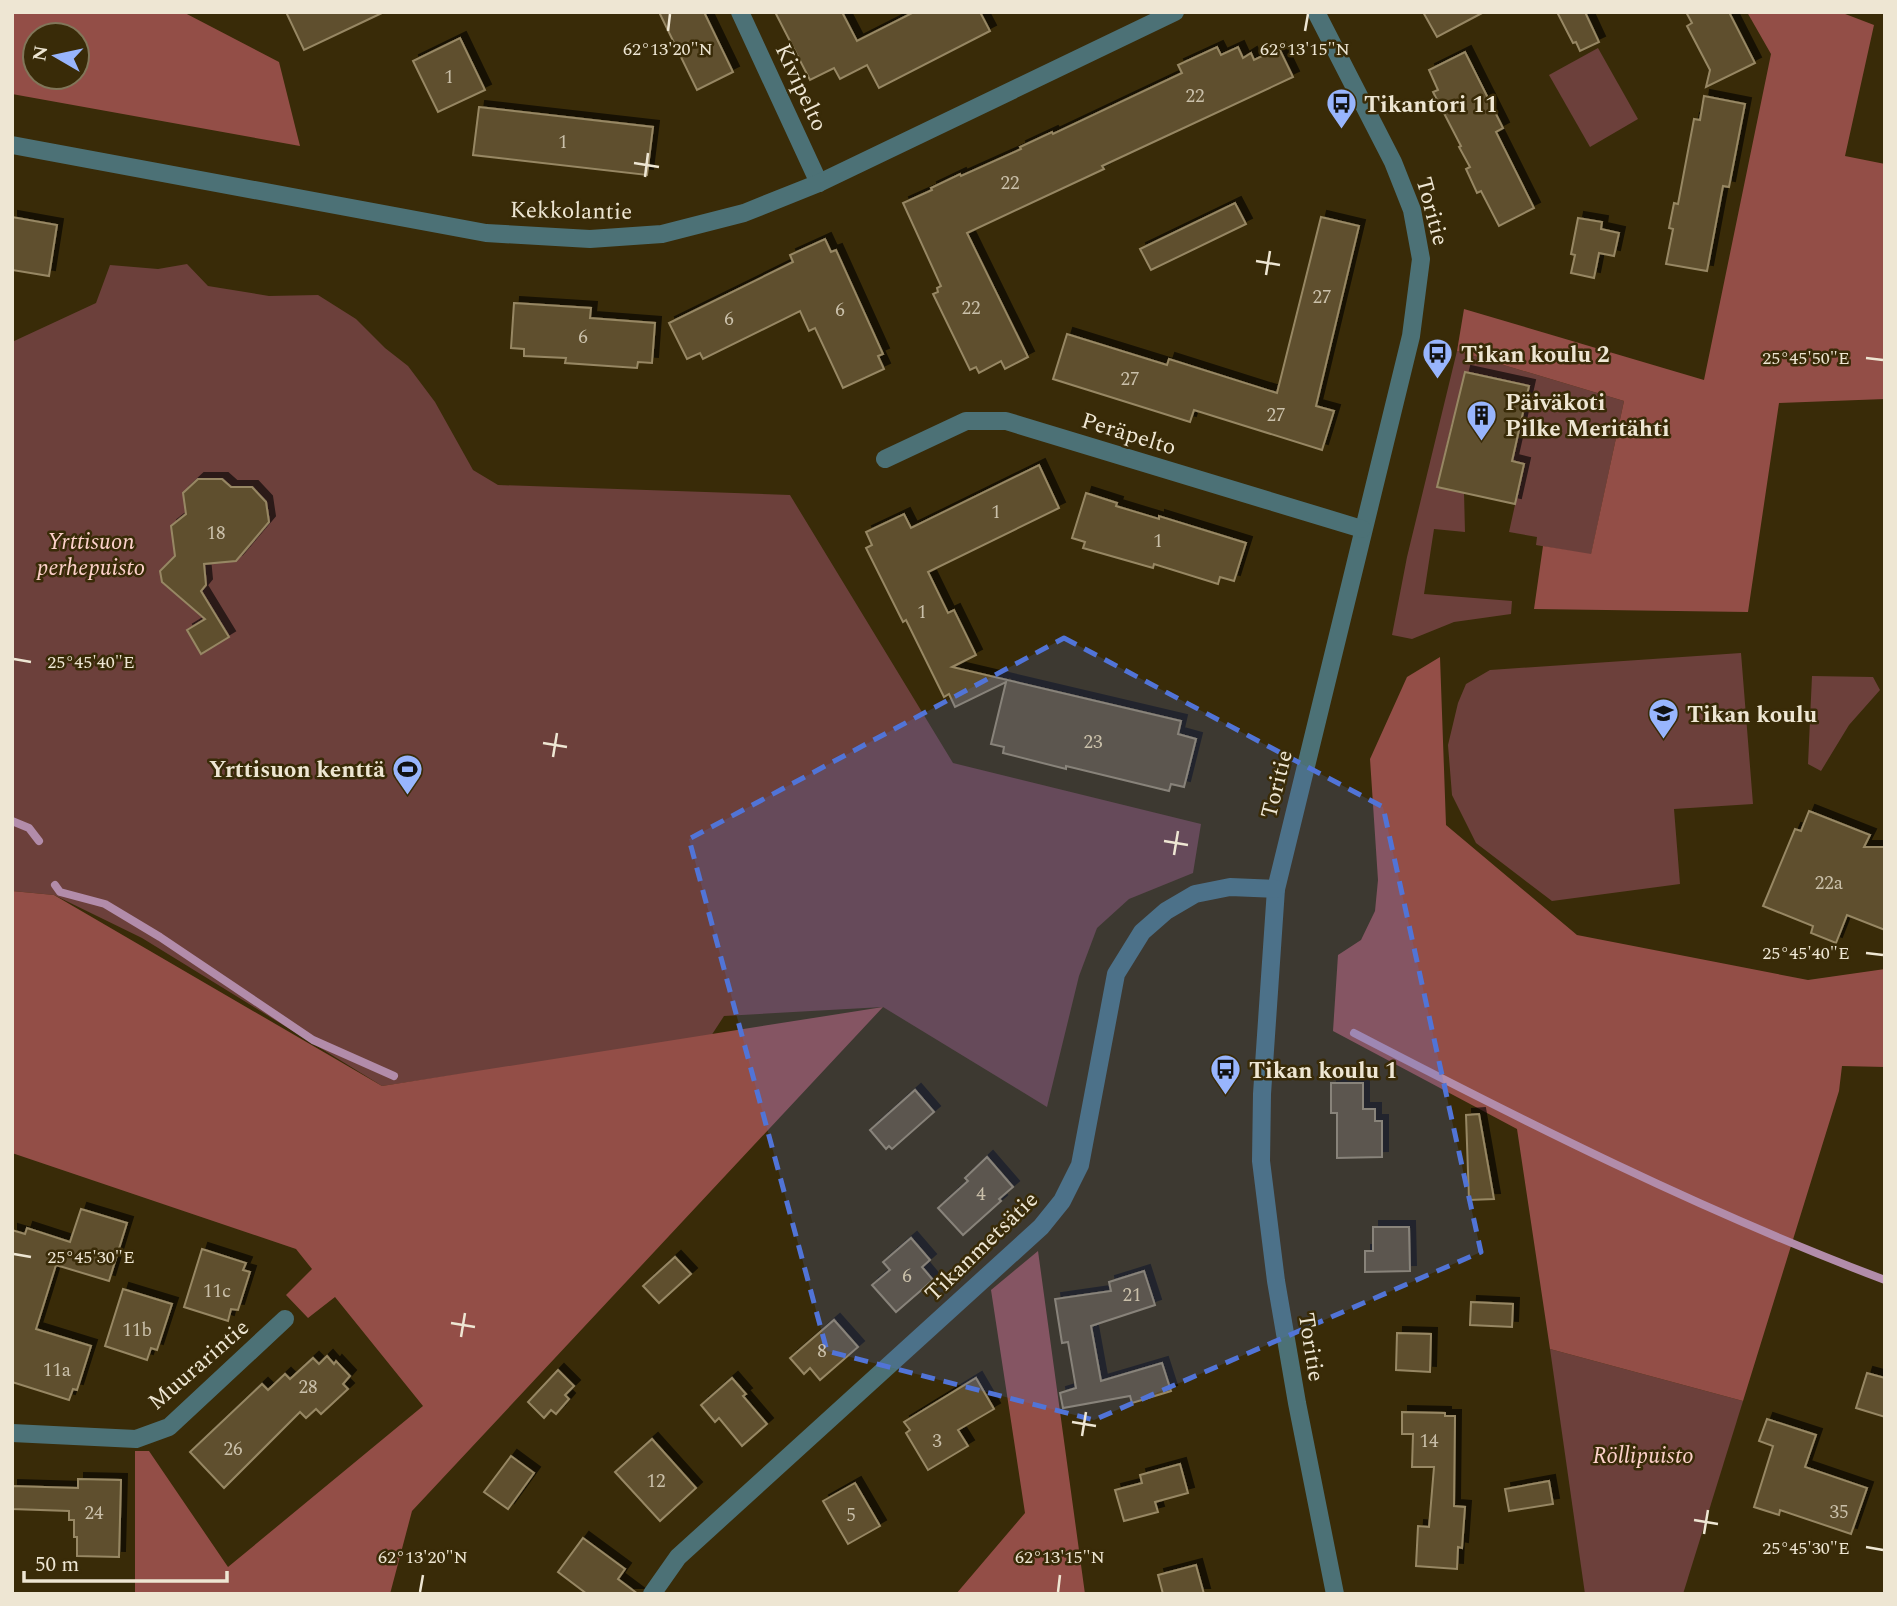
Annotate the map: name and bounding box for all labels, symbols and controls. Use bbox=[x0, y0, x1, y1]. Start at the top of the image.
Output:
north arrow bbox=[21, 21, 91, 91]
text: 62°13'20"N bbox=[623, 36, 713, 63]
text: 62°13'15"N bbox=[1260, 36, 1350, 63]
street label: Kivipelto bbox=[765, 38, 836, 137]
text: N bbox=[25, 44, 56, 64]
house number: 1 bbox=[444, 63, 454, 92]
house number: 22 bbox=[1185, 82, 1205, 111]
bus stop icon: Tikantori 11 bbox=[1324, 87, 1358, 131]
place label: Tikantori 11 bbox=[1364, 88, 1498, 123]
house number: 1 bbox=[558, 128, 568, 157]
house number: 22 bbox=[1000, 169, 1020, 198]
street label: Toritie bbox=[1406, 173, 1457, 250]
street label: Kekkolantie bbox=[509, 193, 633, 230]
house number: 27 bbox=[1312, 283, 1332, 312]
house number: 22 bbox=[961, 294, 981, 323]
house number: 6 bbox=[835, 296, 845, 325]
house number: 6 bbox=[724, 305, 734, 334]
house number: 6 bbox=[578, 323, 588, 352]
bus stop icon: Tikan koulu 2 bbox=[1421, 337, 1455, 381]
place label: Tikan koulu 2 bbox=[1461, 338, 1610, 373]
text: 25°45'50"E bbox=[1762, 345, 1850, 372]
house number: 27 bbox=[1120, 365, 1140, 394]
place label: Päiväkoti Pilke Meritähti bbox=[1505, 386, 1670, 447]
building icon: Päiväkoti Pilke Meritähti bbox=[1465, 398, 1499, 442]
house number: 27 bbox=[1266, 401, 1286, 430]
street label: Peräpelto bbox=[1077, 403, 1180, 465]
house number: 1 bbox=[991, 498, 1001, 527]
house number: 18 bbox=[206, 519, 226, 548]
park label: Yrttisuon perhepuisto bbox=[36, 525, 145, 586]
house number: 1 bbox=[1153, 527, 1163, 556]
house number: 1 bbox=[917, 598, 927, 627]
text: 25°45'40"E bbox=[47, 649, 135, 676]
school or university icon: Tikan koulu bbox=[1647, 697, 1681, 741]
place label: Tikan koulu bbox=[1687, 698, 1817, 733]
house number: 23 bbox=[1083, 728, 1103, 757]
street label: Toritie bbox=[1252, 746, 1303, 822]
sports icon: Yrttisuon kenttä bbox=[391, 752, 425, 796]
place label: Yrttisuon kenttä bbox=[209, 753, 385, 788]
house number: 22a bbox=[1815, 869, 1844, 898]
text: 25°45'40"E bbox=[1762, 940, 1850, 967]
bus stop icon: Tikan koulu 1 bbox=[1209, 1053, 1243, 1097]
place label: Tikan koulu 1 bbox=[1249, 1054, 1398, 1089]
house number: 4 bbox=[976, 1180, 986, 1209]
street label: Tikanmetsätie bbox=[917, 1184, 1047, 1311]
text: 25°45'30"E bbox=[47, 1244, 135, 1271]
house number: 6 bbox=[902, 1262, 912, 1291]
house number: 11c bbox=[203, 1277, 231, 1306]
house number: 21 bbox=[1122, 1281, 1142, 1310]
street label: Toritie bbox=[1288, 1310, 1333, 1384]
street label: Muurarintie bbox=[140, 1311, 258, 1419]
house number: 11b bbox=[122, 1316, 152, 1345]
house number: 8 bbox=[817, 1337, 827, 1366]
house number: 11a bbox=[43, 1356, 72, 1385]
house number: 28 bbox=[298, 1373, 318, 1402]
house number: 3 bbox=[932, 1427, 942, 1456]
house number: 14 bbox=[1419, 1427, 1439, 1456]
house number: 26 bbox=[223, 1435, 243, 1464]
park label: Röllipuisto bbox=[1592, 1439, 1694, 1474]
house number: 12 bbox=[646, 1467, 666, 1496]
house number: 35 bbox=[1829, 1498, 1849, 1527]
house number: 24 bbox=[84, 1499, 104, 1528]
house number: 5 bbox=[846, 1501, 856, 1530]
text: 25°45'30"E bbox=[1762, 1535, 1850, 1562]
scale bar bbox=[24, 1540, 228, 1584]
text: 62°13'20"N bbox=[378, 1544, 468, 1571]
text: 62°13'15"N bbox=[1015, 1544, 1105, 1571]
text: 50 m bbox=[35, 1549, 79, 1581]

